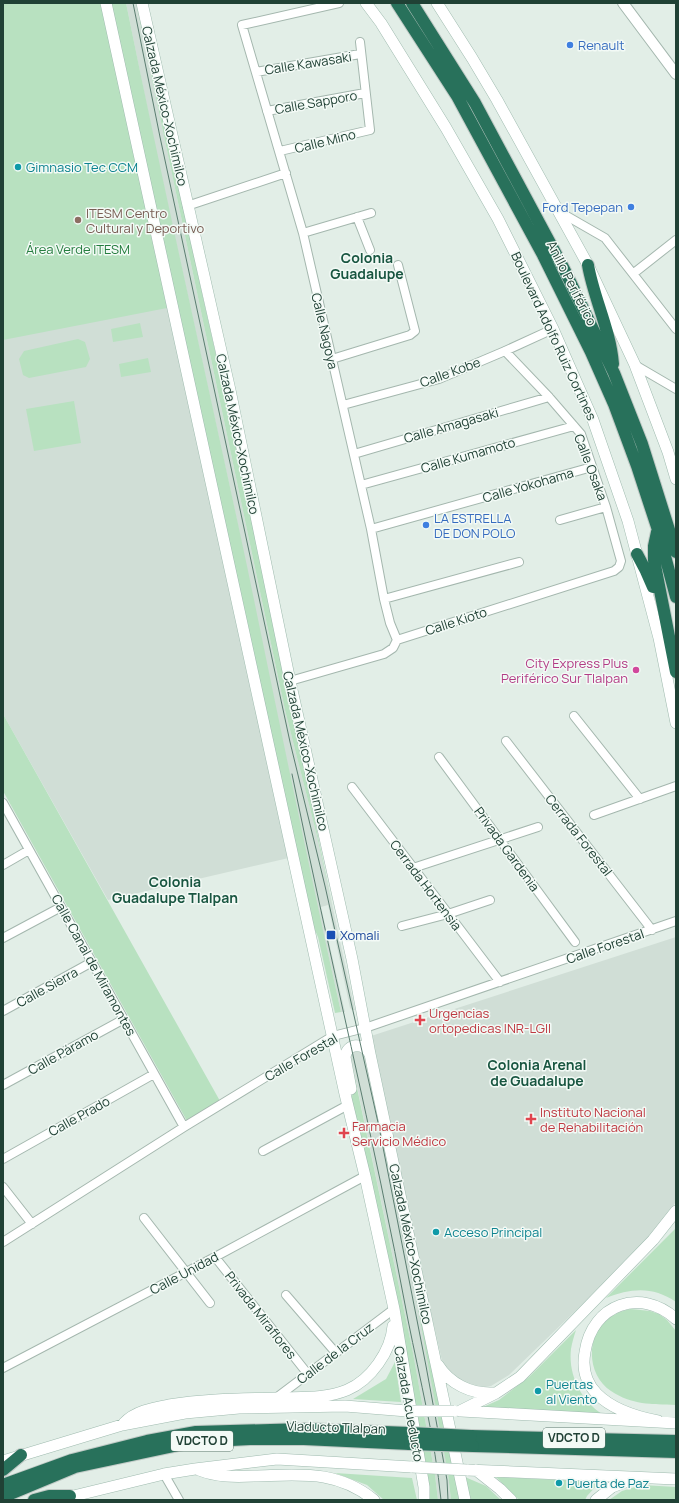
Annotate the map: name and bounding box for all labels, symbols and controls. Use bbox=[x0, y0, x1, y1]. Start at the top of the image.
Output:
street label: Calzada México-Xochimilco bbox=[138, 24, 192, 188]
place label: Renault bbox=[578, 36, 625, 54]
marker: Renault bbox=[565, 40, 575, 50]
street label: Calle Kawasaki bbox=[263, 47, 353, 79]
street label: Calle Sapporo bbox=[273, 86, 359, 118]
street label: Calle Mino bbox=[293, 125, 358, 157]
place label: Gimnasio Tec CCM bbox=[26, 158, 138, 176]
marker: Gimnasio Tec CCM bbox=[13, 162, 23, 172]
place label: Ford Tepepan bbox=[542, 198, 623, 216]
marker: Ford Tepepan bbox=[626, 202, 636, 212]
place label: ITESM Centro Cultural y Deportivo bbox=[86, 204, 205, 237]
marker: ITESM Centro Cultural y Deportivo bbox=[73, 215, 83, 225]
street label: Anillo Periférico bbox=[543, 237, 601, 329]
park label: Área Verde ITESM bbox=[26, 240, 130, 258]
district label: Colonia Guadalupe bbox=[330, 248, 404, 283]
street label: Boulevard Adolfo Ruiz Cortines bbox=[507, 249, 601, 423]
street label: Calle Nagoya bbox=[307, 291, 343, 371]
street label: Calzada México-Xochimilco bbox=[212, 352, 264, 516]
street label: Calle Kobe bbox=[417, 353, 483, 391]
street label: Calle Amagasaki bbox=[402, 403, 500, 447]
street label: Calle Osaka bbox=[570, 431, 612, 503]
street label: Calle Kumamoto bbox=[419, 433, 518, 477]
street label: Calle Yokohama bbox=[480, 463, 576, 507]
place label: LA ESTRELLA DE DON POLO bbox=[434, 509, 516, 542]
marker: LA ESTRELLA DE DON POLO bbox=[421, 520, 431, 530]
street label: Calle Kioto bbox=[423, 602, 489, 639]
place label: City Express Plus Periférico Sur Tlalpan bbox=[501, 654, 628, 687]
marker: City Express Plus Periférico Sur Tlalpan bbox=[631, 665, 641, 675]
street label: Calzada México-Xochimilco bbox=[279, 669, 333, 833]
street label: Cerrada Forestal bbox=[541, 790, 617, 880]
street label: Privada Gardenia bbox=[470, 803, 544, 895]
street label: Cerrada Hortensia bbox=[386, 836, 466, 934]
district label: Colonia Guadalupe Tlalpan bbox=[112, 872, 238, 907]
street label: Calle Canal de Miramontes bbox=[48, 891, 141, 1039]
street label: Calle Forestal bbox=[564, 924, 646, 968]
place label: Xomali bbox=[340, 926, 380, 944]
marker: Xomali bbox=[325, 929, 337, 941]
street label: Calle Sierra bbox=[13, 963, 81, 1011]
place label: Urgencias ortopedicas INR-LGII bbox=[429, 1004, 551, 1037]
marker: Urgencias ortopedicas INR-LGII bbox=[414, 1014, 426, 1026]
street label: Calle Páramo bbox=[25, 1025, 102, 1079]
street label: Calle Forestal bbox=[261, 1029, 341, 1085]
district label: Colonia Arenal de Guadalupe bbox=[488, 1055, 586, 1090]
street label: Calle Prado bbox=[45, 1092, 113, 1140]
place label: Instituto Nacional de Rehabilitación bbox=[540, 1103, 646, 1136]
marker: Instituto Nacional de Rehabilitación bbox=[525, 1113, 537, 1125]
place label: Farmacia Servicio Médico bbox=[352, 1117, 447, 1150]
marker: Farmacia Servicio Médico bbox=[339, 1128, 349, 1138]
street label: Calzada México-Xochimilco bbox=[385, 1162, 437, 1326]
place label: Acceso Principal bbox=[444, 1223, 542, 1241]
marker: Acceso Principal bbox=[431, 1227, 441, 1237]
street label: Calle Unidad bbox=[147, 1247, 221, 1299]
street label: Privada Miraflores bbox=[221, 1267, 301, 1363]
street label: Calle de la Cruz bbox=[293, 1318, 377, 1388]
street label: Calzada Acueducto bbox=[390, 1345, 428, 1463]
place label: Puertas al Viento bbox=[546, 1375, 598, 1408]
marker: Puertas al Viento bbox=[533, 1386, 543, 1396]
street label: Viaducto Tlalpan bbox=[286, 1416, 386, 1438]
road number: VDCTO D bbox=[543, 1428, 605, 1448]
road number: VDCTO D bbox=[171, 1431, 233, 1451]
place label: Puerta de Paz bbox=[567, 1474, 650, 1492]
marker: Puerta de Paz bbox=[554, 1478, 564, 1488]

